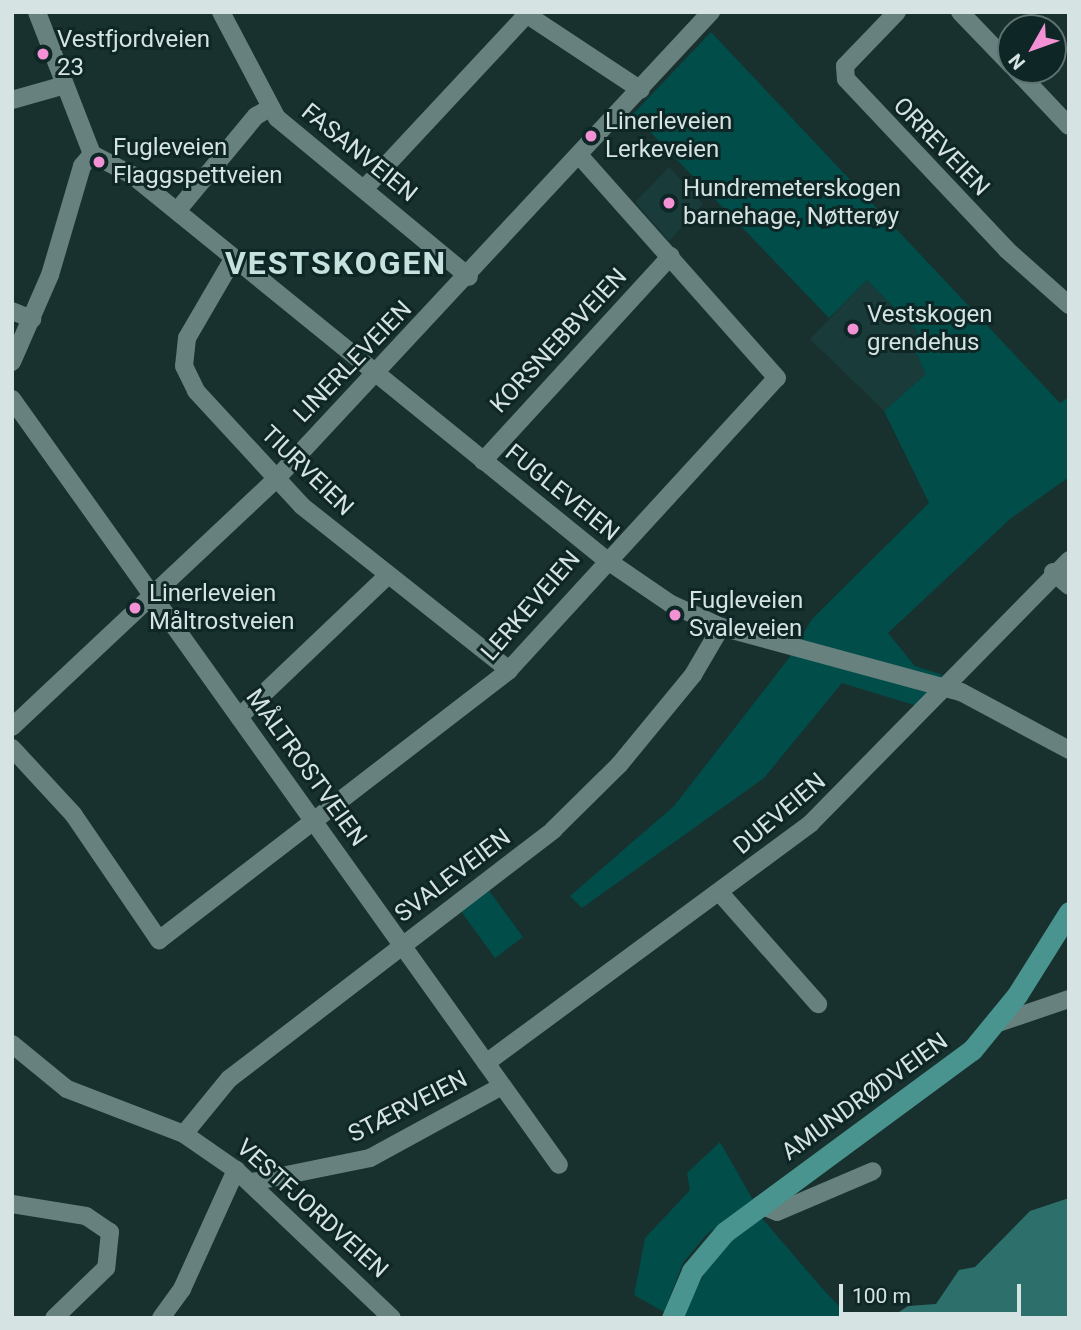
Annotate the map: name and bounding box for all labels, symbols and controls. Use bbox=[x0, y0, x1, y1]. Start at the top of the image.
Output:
north arrow bbox=[997, 14, 1067, 84]
place label: Vestfjordveien 23 bbox=[57, 26, 210, 82]
marker: Vestfjordveien 23 bbox=[35, 46, 51, 62]
text: N bbox=[1004, 49, 1030, 74]
street label: ORREVEIEN bbox=[887, 92, 995, 202]
street label: FASANVEIEN bbox=[295, 98, 423, 208]
place label: Linerleveien Lerkeveien bbox=[605, 108, 732, 164]
marker: Linerleveien Lerkeveien bbox=[583, 128, 599, 144]
place label: Fugleveien Flaggspettveien bbox=[113, 134, 282, 190]
marker: Fugleveien Flaggspettveien bbox=[91, 154, 107, 170]
place label: Hundremeterskogen barnehage, Nøtterøy bbox=[683, 175, 901, 231]
marker: Hundremeterskogen barnehage, Nøtterøy bbox=[661, 195, 677, 211]
district label: VESTSKOGEN bbox=[226, 244, 446, 282]
street label: KORSNEBBVEIEN bbox=[485, 263, 633, 419]
street label: LINERLEVEIEN bbox=[288, 295, 418, 429]
place label: Vestskogen grendehus bbox=[867, 301, 992, 357]
marker: Vestskogen grendehus bbox=[845, 321, 861, 337]
street label: TIURVEIEN bbox=[255, 420, 359, 522]
street label: FUGLEVEIEN bbox=[499, 438, 625, 548]
street label: LERKEVEIEN bbox=[475, 545, 587, 667]
place label: Linerleveien Måltrostveien bbox=[149, 580, 295, 636]
place label: Fugleveien Svaleveien bbox=[689, 587, 803, 643]
marker: Linerleveien Måltrostveien bbox=[127, 600, 143, 616]
marker: Fugleveien Svaleveien bbox=[667, 607, 683, 623]
street label: MÅLTROSTVEIEN bbox=[239, 684, 373, 852]
street label: DUEVEIEN bbox=[728, 767, 832, 861]
street label: SVALEVEIEN bbox=[390, 823, 516, 929]
street label: AMUNDRØDVEIEN bbox=[776, 1027, 954, 1167]
street label: STÆRVEIEN bbox=[344, 1065, 472, 1149]
street label: VESTFJORDVEIEN bbox=[230, 1133, 394, 1285]
scale bar bbox=[843, 1270, 1025, 1314]
text: 100 m bbox=[852, 1284, 911, 1308]

